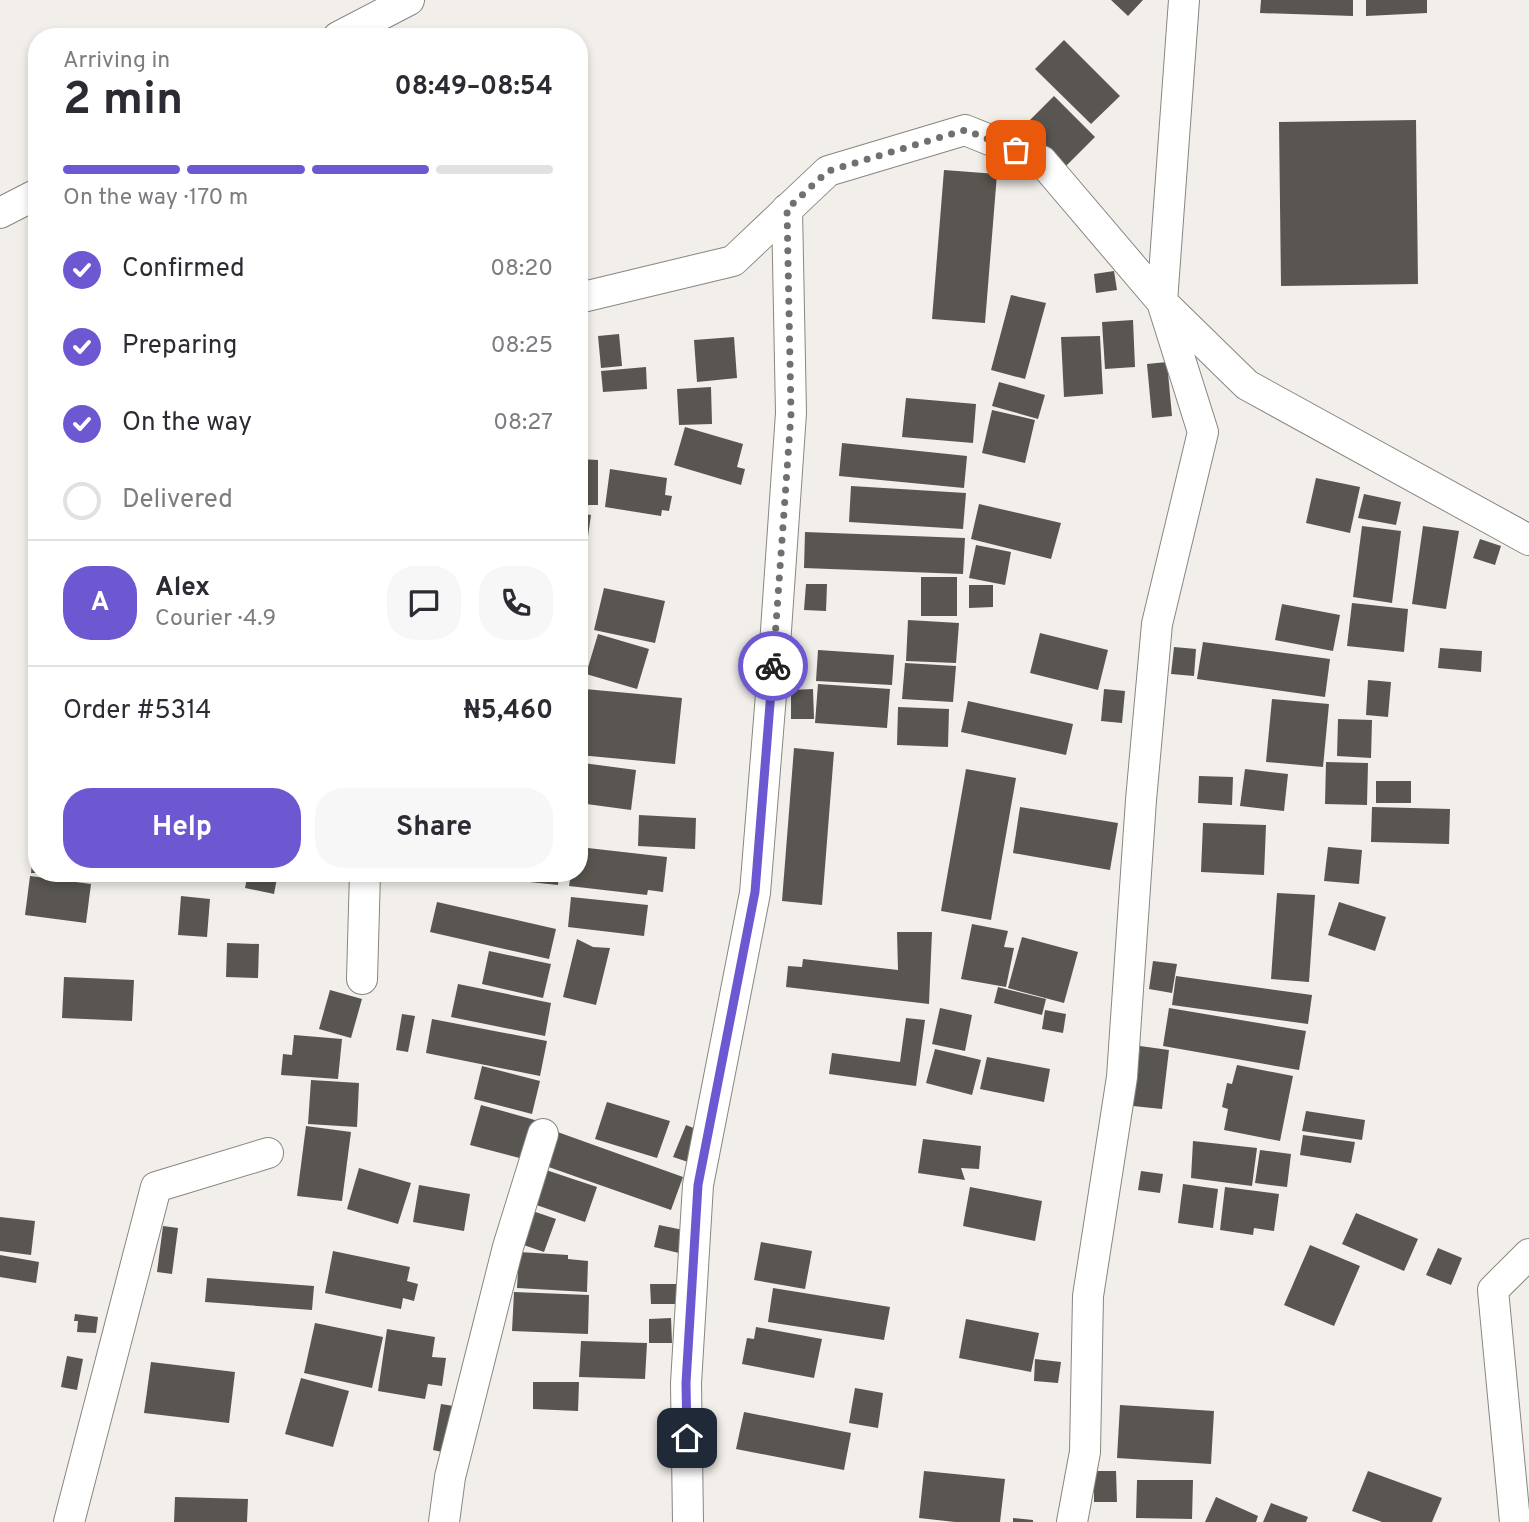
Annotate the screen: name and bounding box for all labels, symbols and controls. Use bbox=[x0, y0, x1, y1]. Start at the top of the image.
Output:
text: Arriving in bbox=[63, 47, 170, 76]
text: 08:49–08:54 bbox=[395, 71, 553, 104]
text: 2 min bbox=[63, 72, 183, 131]
pin bbox=[986, 120, 1046, 180]
icon: bag bbox=[997, 131, 1035, 169]
text: On the way · 170 m bbox=[63, 184, 248, 213]
icon: check bbox=[63, 251, 101, 289]
text: Confirmed bbox=[122, 253, 245, 286]
text: 08:20 bbox=[490, 255, 553, 284]
icon: check bbox=[63, 328, 101, 366]
text: Preparing bbox=[122, 330, 237, 363]
text: 08:25 bbox=[491, 332, 553, 361]
icon: check bbox=[63, 405, 101, 443]
text: On the way bbox=[122, 407, 252, 440]
text: 08:27 bbox=[493, 409, 553, 438]
text: Delivered bbox=[122, 484, 233, 517]
button: chat bbox=[387, 566, 461, 640]
button: phone bbox=[479, 566, 553, 640]
text: Alex bbox=[155, 572, 210, 605]
text: A bbox=[91, 587, 109, 620]
text: Courier · 4.9 bbox=[155, 605, 276, 634]
courier bbox=[738, 631, 808, 701]
icon: bike bbox=[754, 647, 792, 685]
text: Order #5314 bbox=[63, 695, 211, 728]
text: ₦5,460 bbox=[463, 695, 553, 728]
button: Help bbox=[63, 788, 301, 868]
button: Share bbox=[315, 788, 553, 868]
pin bbox=[657, 1408, 717, 1468]
icon: home bbox=[668, 1419, 706, 1457]

